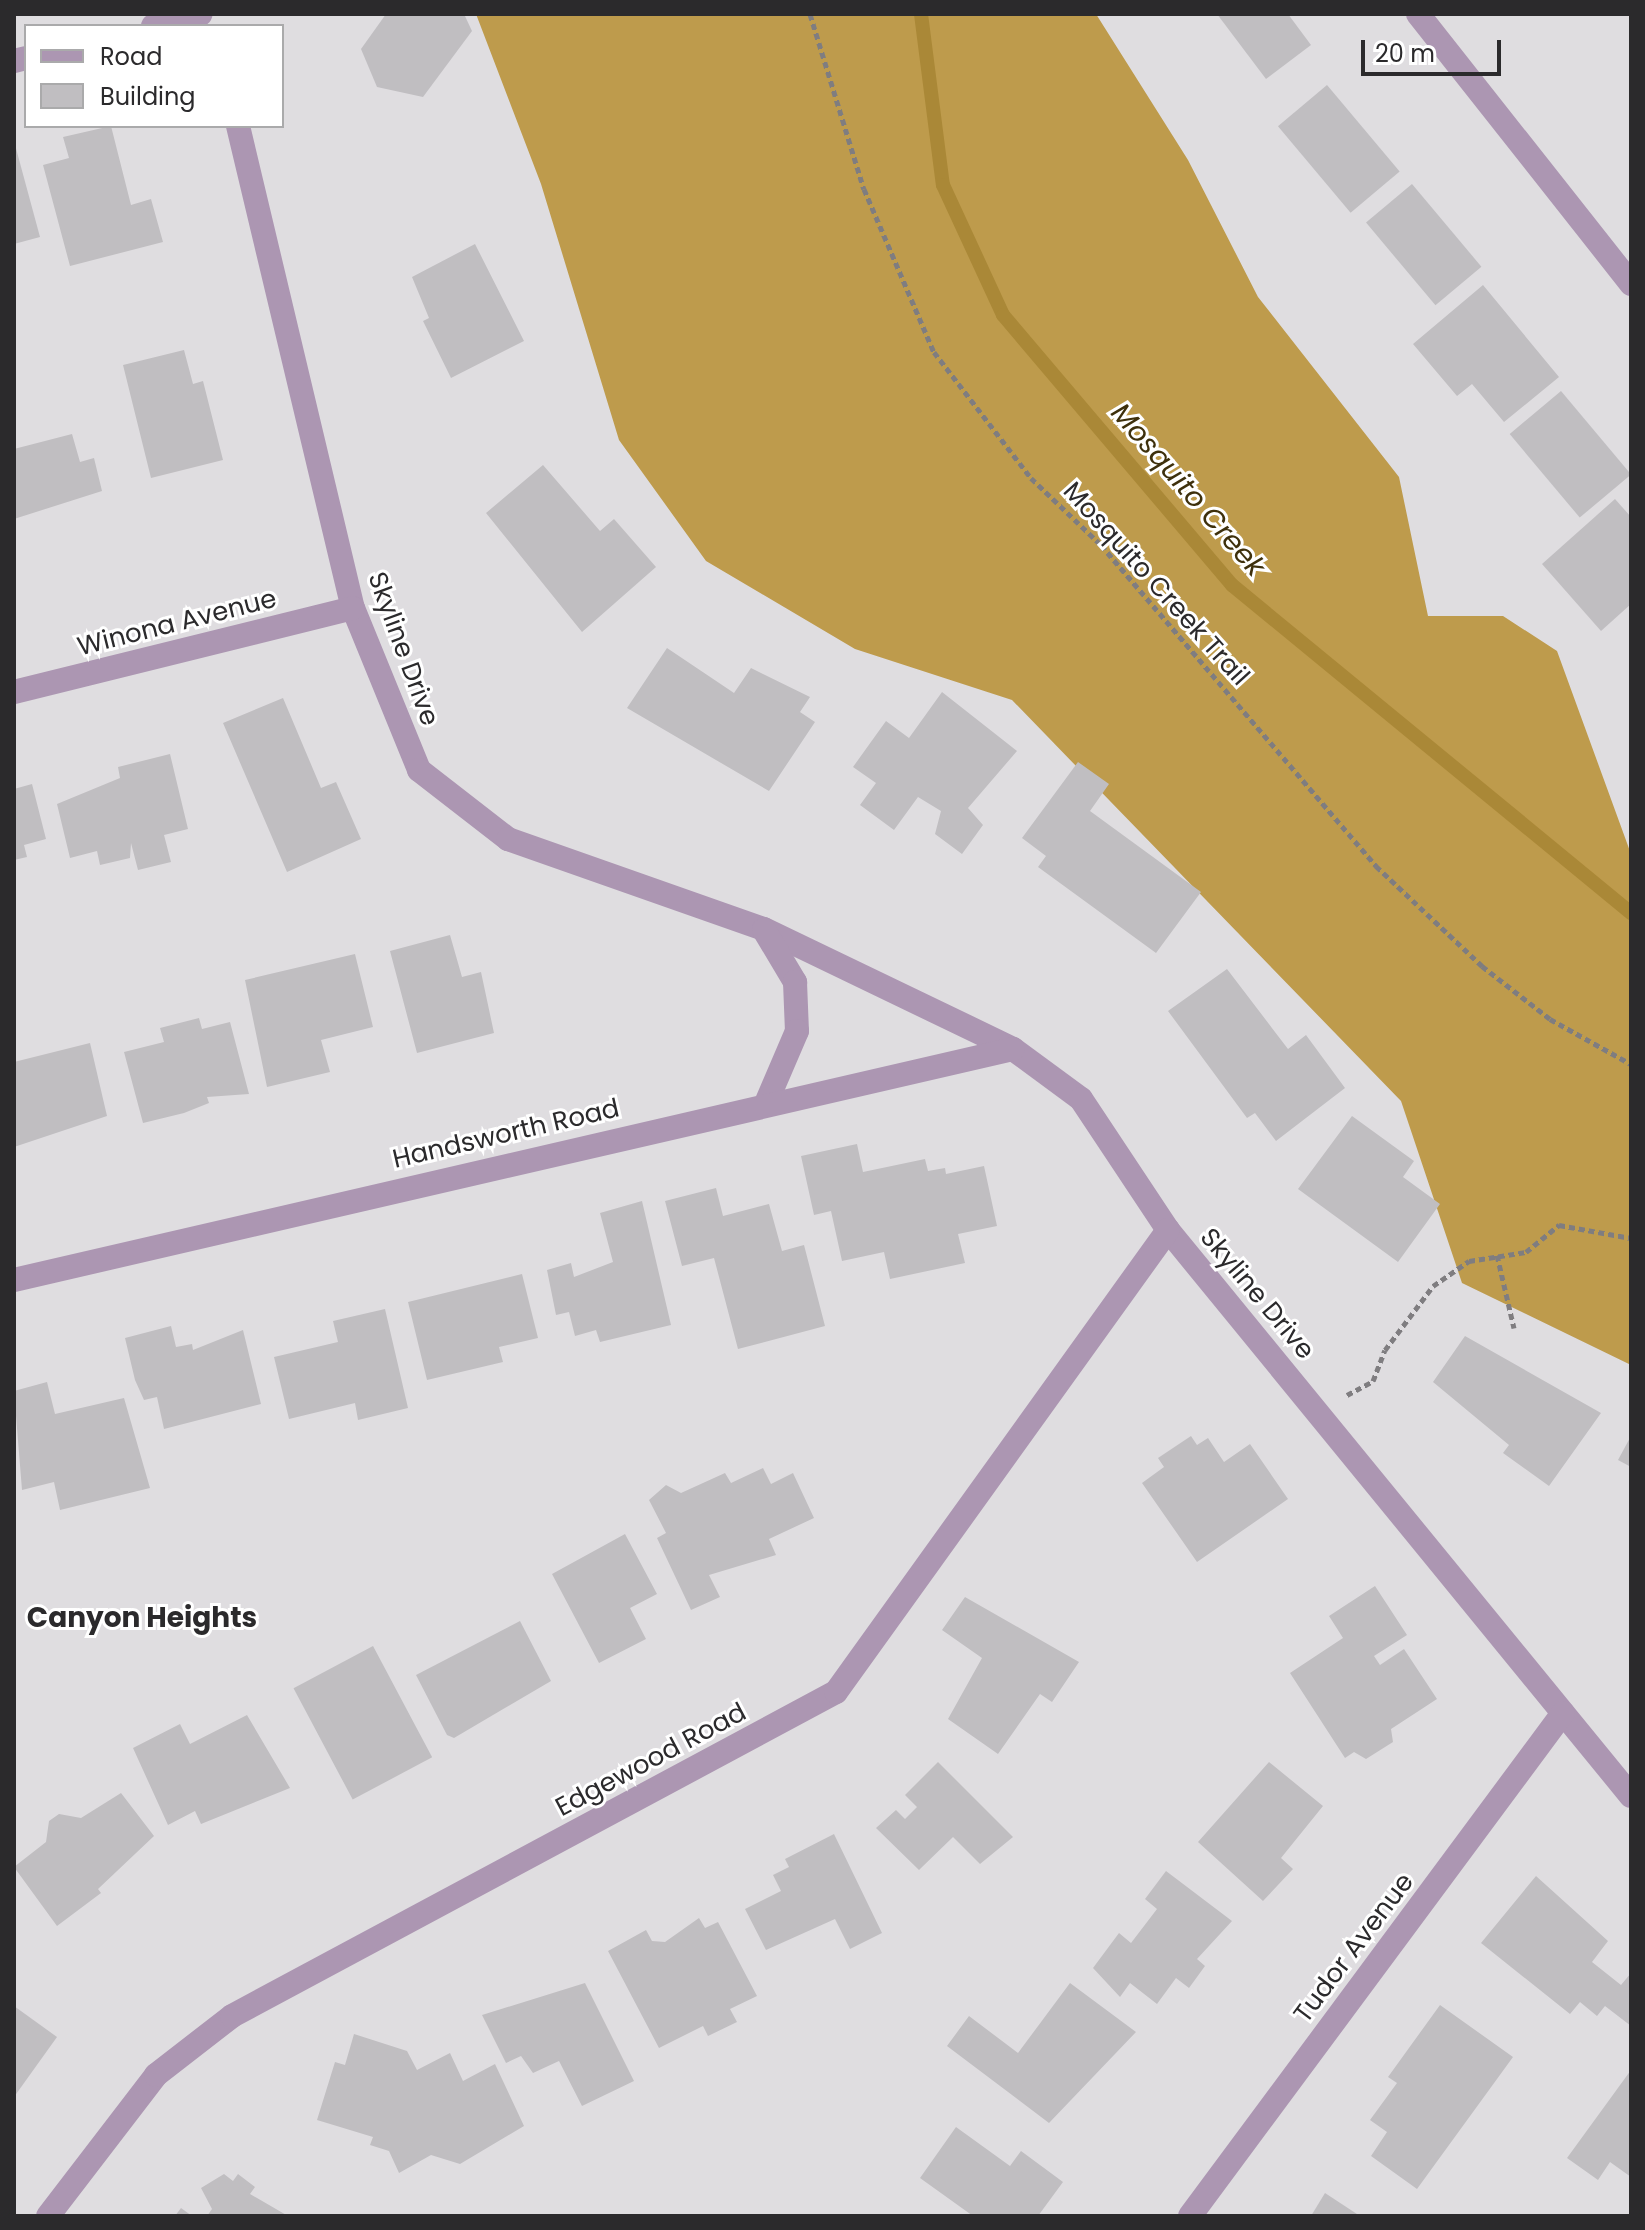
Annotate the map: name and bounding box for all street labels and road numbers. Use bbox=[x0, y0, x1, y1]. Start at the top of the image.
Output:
street label: Mosquito Creek Trail bbox=[1057, 476, 1255, 692]
street label: Skyline Drive bbox=[361, 568, 445, 730]
street label: Winona Avenue bbox=[74, 583, 280, 663]
street label: Handsworth Road bbox=[390, 1093, 622, 1175]
street label: Skyline Drive bbox=[1193, 1222, 1321, 1366]
street label: Edgewood Road bbox=[550, 1697, 752, 1823]
street label: Tudor Avenue bbox=[1288, 1867, 1420, 2029]

